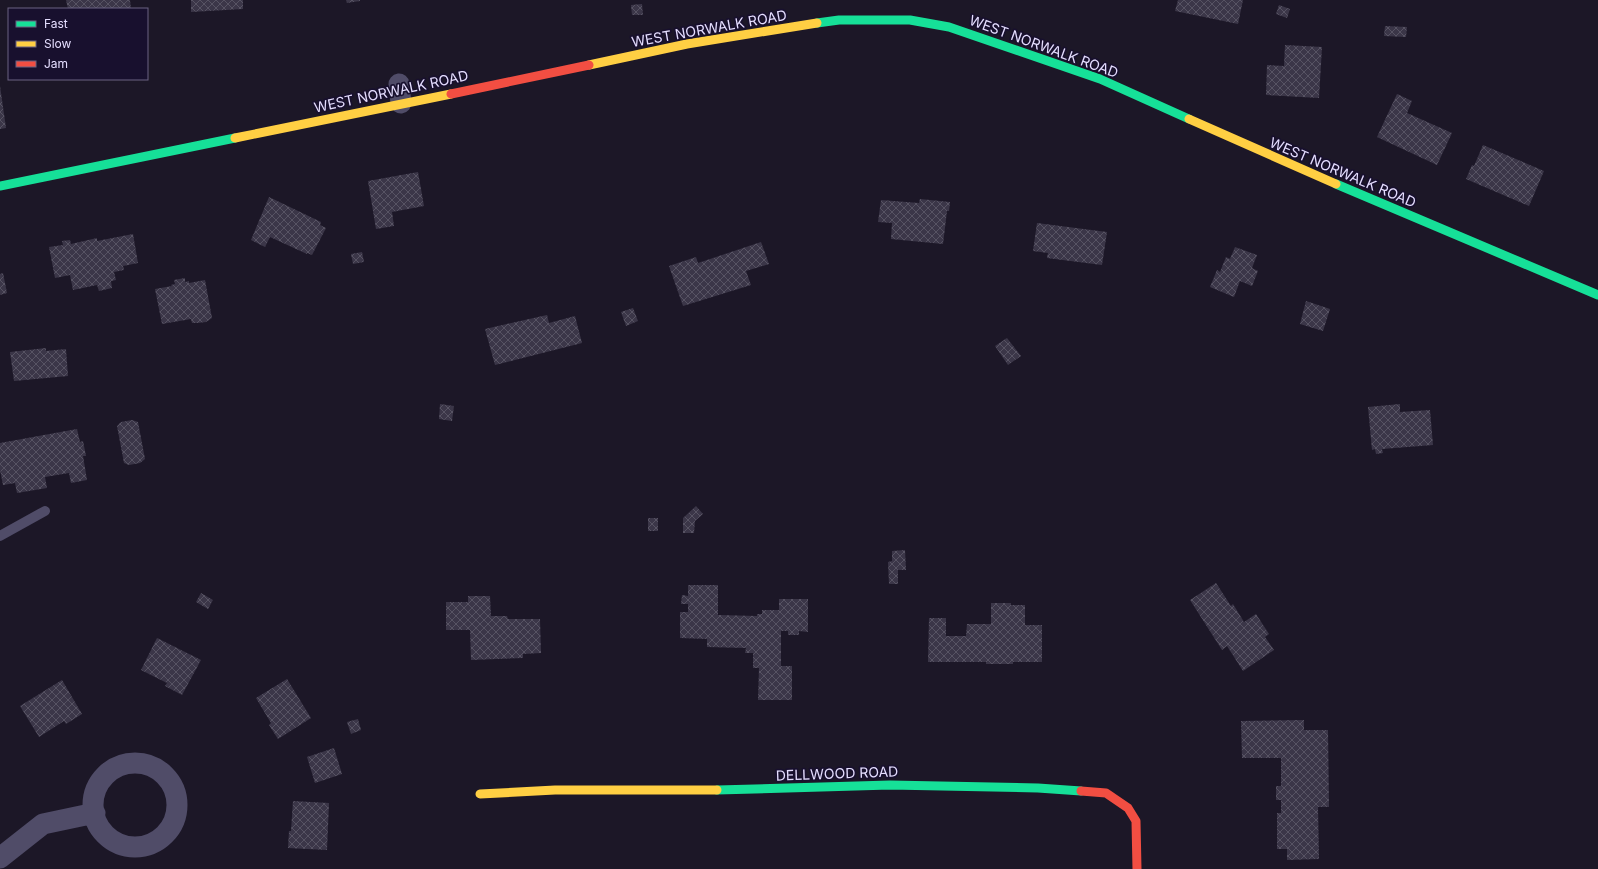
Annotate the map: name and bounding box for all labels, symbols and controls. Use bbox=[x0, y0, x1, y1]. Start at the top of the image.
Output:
street label: WEST NORWALK ROAD bbox=[630, 6, 788, 50]
legend bbox=[8, 8, 148, 80]
street label: WEST NORWALK ROAD bbox=[967, 11, 1121, 81]
text: Fast bbox=[44, 16, 68, 31]
text: Slow bbox=[44, 36, 72, 51]
text: Jam bbox=[44, 56, 68, 71]
street label: WEST NORWALK ROAD bbox=[312, 66, 470, 116]
street label: WEST NORWALK ROAD bbox=[1267, 133, 1419, 211]
street label: DELLWOOD ROAD bbox=[775, 762, 899, 784]

